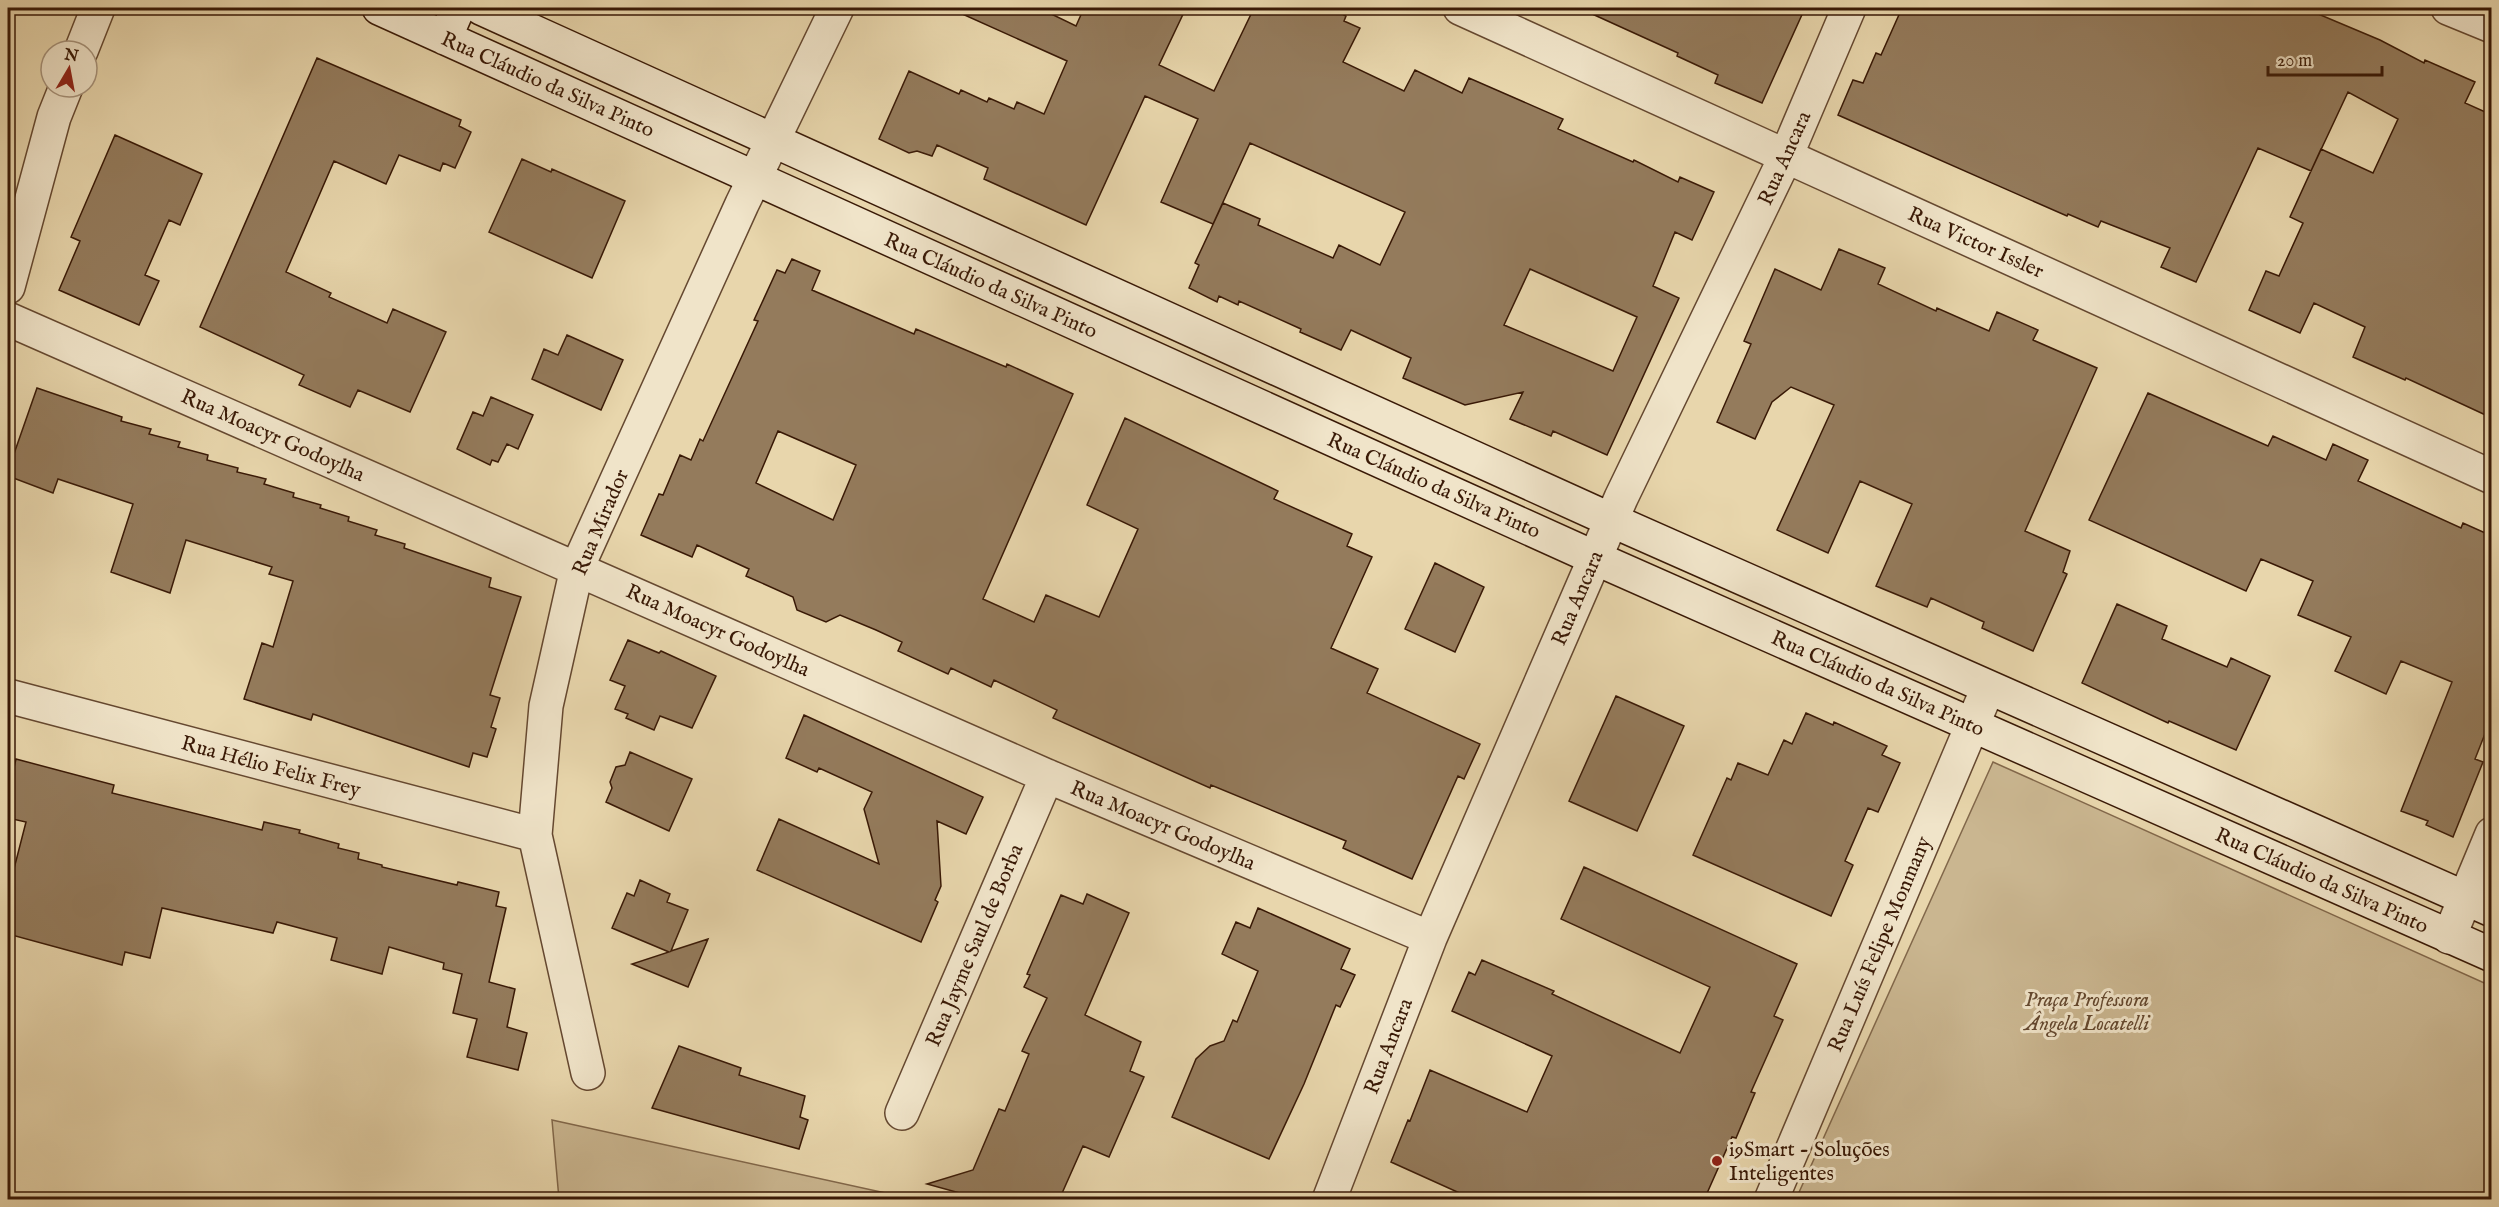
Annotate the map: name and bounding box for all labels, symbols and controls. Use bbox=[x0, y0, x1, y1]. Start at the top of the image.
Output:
street label: Rua Cláudio da Silva Pinto bbox=[436, 26, 658, 145]
north arrow bbox=[39, 39, 99, 99]
scale bar bbox=[2268, 39, 2382, 77]
text: N bbox=[62, 45, 80, 67]
text: 20 m bbox=[2277, 50, 2312, 73]
street label: Rua Ancara bbox=[1753, 106, 1819, 210]
street label: Rua Victor Issler bbox=[1903, 201, 2048, 286]
street label: Rua Cláudio da Silva Pinto bbox=[879, 227, 1101, 346]
street label: Rua Moacyr Godoylha bbox=[176, 384, 369, 489]
street label: Rua Cláudio da Silva Pinto bbox=[1322, 427, 1544, 546]
street label: Rua Mirador bbox=[567, 465, 636, 580]
street label: Rua Ancara bbox=[1546, 546, 1611, 650]
street label: Rua Moacyr Godoylha bbox=[621, 579, 814, 684]
street label: Rua Cláudio da Silva Pinto bbox=[1766, 625, 1988, 744]
street label: Rua Hélio Felix Frey bbox=[178, 731, 364, 805]
street label: Rua Moacyr Godoylha bbox=[1066, 775, 1260, 878]
street label: Rua Cláudio da Silva Pinto bbox=[2210, 822, 2432, 941]
street label: Rua Luís Felipe Monmany bbox=[1823, 832, 1938, 1057]
street label: Rua Jayme Saul de Borba bbox=[920, 839, 1031, 1051]
park label: Praça Professora Ângela Locatelli bbox=[2023, 987, 2151, 1038]
street label: Rua Ancara bbox=[1359, 994, 1420, 1098]
place label: i9Smart - Soluções Inteligentes bbox=[1729, 1137, 1890, 1188]
marker: i9Smart - Soluções Inteligentes bbox=[1710, 1154, 1724, 1168]

